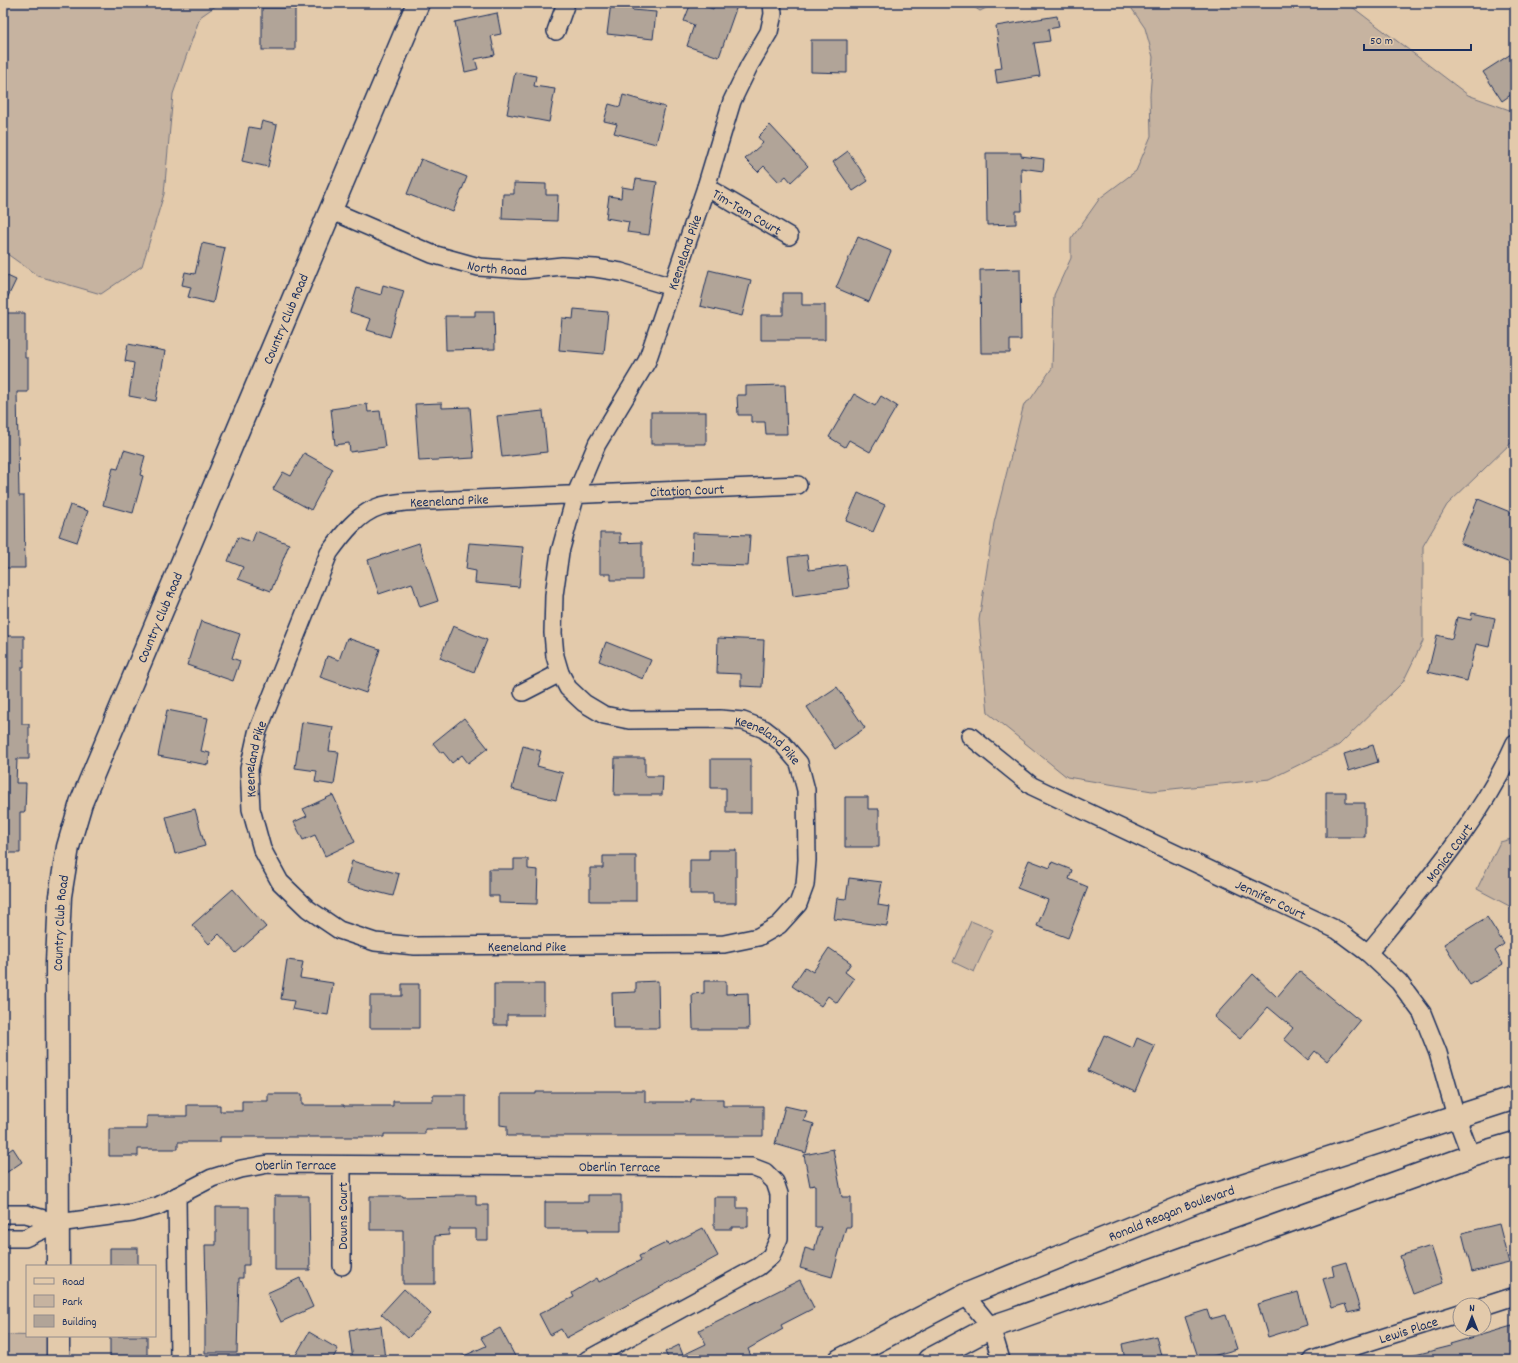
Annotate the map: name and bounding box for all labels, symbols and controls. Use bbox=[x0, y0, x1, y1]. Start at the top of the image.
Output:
scale bar bbox=[1364, 26, 1471, 52]
text: 50 m bbox=[1370, 33, 1393, 50]
street label: Tim-Tam Court bbox=[708, 185, 785, 241]
street label: Keeneland Pike bbox=[664, 212, 708, 293]
street label: North Road bbox=[465, 256, 528, 282]
street label: Country Club Road bbox=[259, 271, 315, 368]
street label: Citation Court bbox=[649, 480, 725, 503]
street label: Keeneland Pike bbox=[410, 490, 489, 514]
street label: Country Club Road bbox=[133, 570, 189, 667]
street label: Keeneland Pike bbox=[734, 712, 804, 770]
street label: Keeneland Pike bbox=[241, 718, 273, 798]
street label: Monica Court bbox=[1422, 820, 1479, 887]
street label: Country Club Road bbox=[49, 874, 75, 971]
street label: Jennifer Court bbox=[1232, 875, 1309, 926]
street label: Keeneland Pike bbox=[488, 938, 566, 958]
street label: Oberlin Terrace bbox=[253, 1156, 336, 1178]
street label: Oberlin Terrace bbox=[579, 1158, 660, 1178]
street label: Ronald Reagan Boulevard bbox=[1106, 1181, 1237, 1248]
street label: Downs Court bbox=[334, 1182, 354, 1250]
legend bbox=[26, 1265, 156, 1337]
text: Road bbox=[62, 1274, 84, 1291]
text: Park bbox=[62, 1294, 83, 1311]
north arrow bbox=[1452, 1297, 1492, 1337]
text: N bbox=[1469, 1301, 1475, 1317]
street label: Lewis Place bbox=[1377, 1313, 1441, 1350]
text: Building bbox=[62, 1314, 97, 1331]

